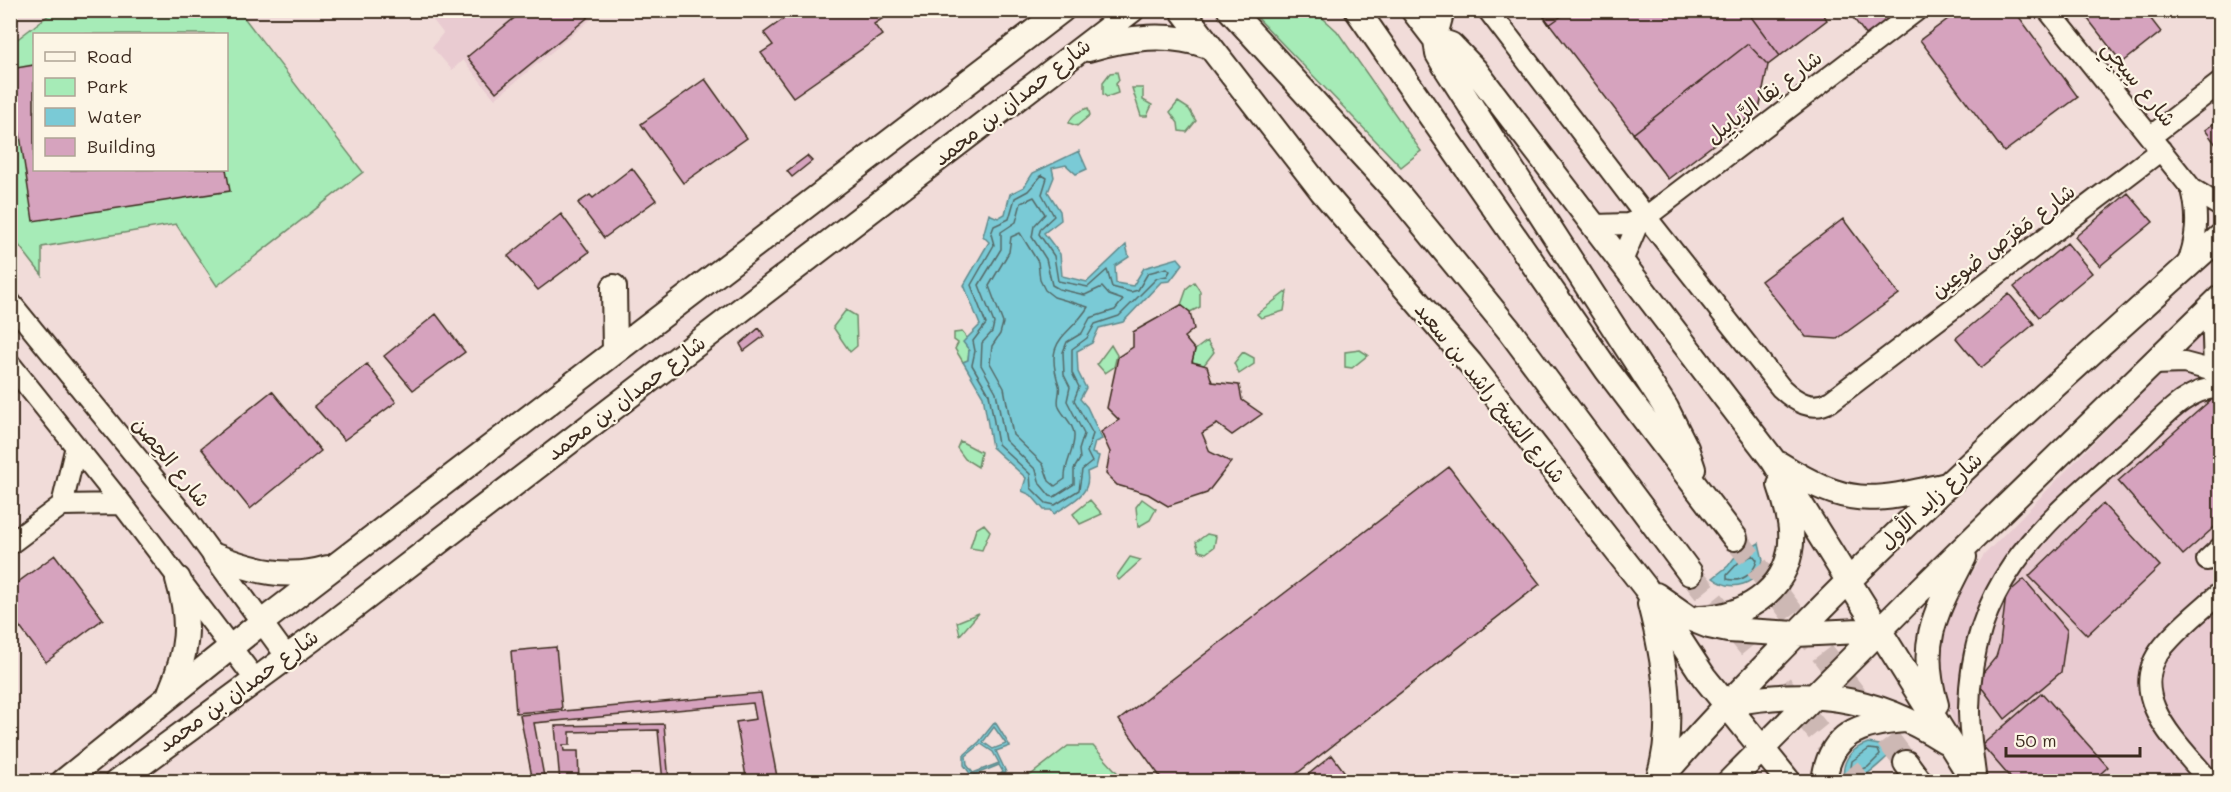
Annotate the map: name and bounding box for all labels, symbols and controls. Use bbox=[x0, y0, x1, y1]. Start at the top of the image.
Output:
street label: شارع حمدان بن محمد bbox=[927, 31, 1097, 173]
legend bbox=[33, 33, 228, 171]
street label: شارع سِيجِي bbox=[2092, 34, 2183, 136]
street label: شارع نِقا الرَّيايِيل bbox=[1699, 43, 1830, 153]
text: Road bbox=[87, 44, 132, 68]
text: Park bbox=[87, 74, 128, 98]
text: Water bbox=[87, 104, 142, 128]
text: Building bbox=[87, 134, 155, 158]
street label: شارع مَفرَص صُوعِين bbox=[1924, 177, 2082, 305]
street label: شارع الشيخ راشد بن سعيد bbox=[1407, 296, 1573, 490]
street label: شارع حمدان بن محمد bbox=[540, 328, 712, 468]
street label: شارع الحِصن bbox=[125, 410, 217, 514]
street label: شارع زايد الأول bbox=[1873, 445, 1989, 557]
street label: شارع حمدان بن محمد bbox=[151, 622, 325, 760]
scale bar bbox=[2006, 720, 2140, 758]
text: 50 m bbox=[2015, 728, 2057, 752]

